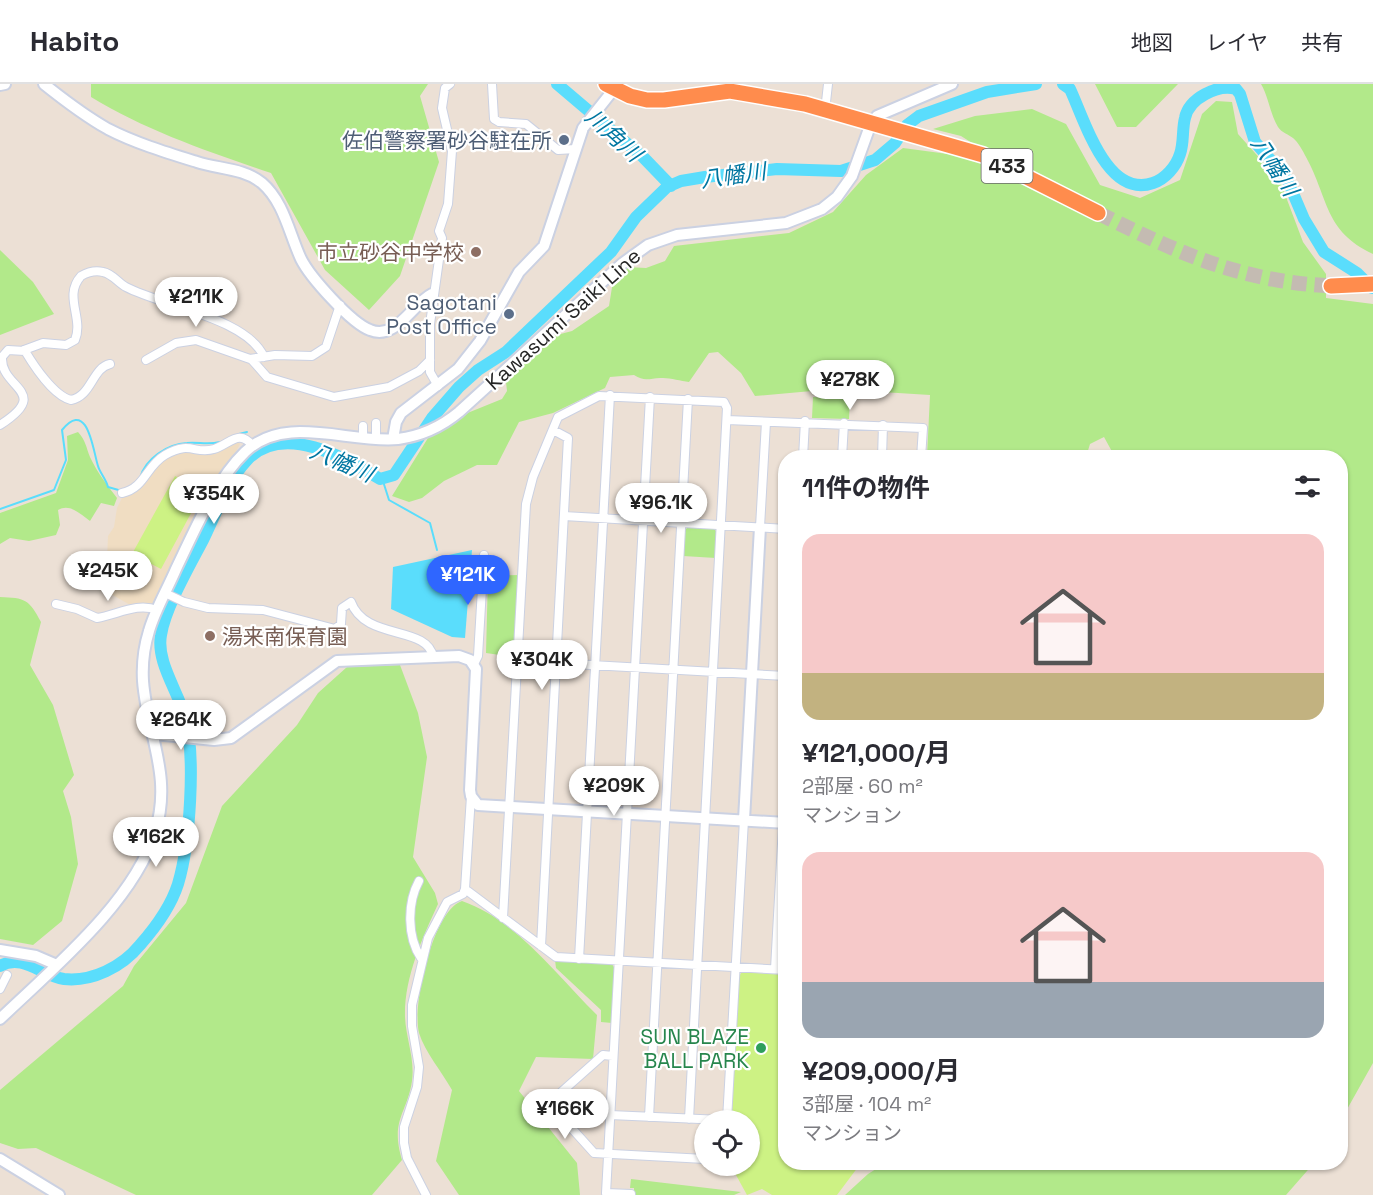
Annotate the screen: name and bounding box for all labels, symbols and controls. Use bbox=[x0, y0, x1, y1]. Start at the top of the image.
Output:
text: Habito bbox=[30, 23, 119, 59]
text: 地図 bbox=[1131, 29, 1173, 56]
text: レイヤ bbox=[1206, 29, 1268, 56]
text: 共有 bbox=[1301, 29, 1343, 56]
water label: 川角川 bbox=[580, 103, 649, 169]
place label: 佐伯警察署砂谷駐在所 bbox=[342, 127, 552, 154]
water label: 八幡川 bbox=[1245, 131, 1306, 203]
marker: 佐伯警察署砂谷駐在所 bbox=[557, 133, 571, 147]
road number: 433 bbox=[982, 149, 1032, 183]
water label: 八幡川 bbox=[698, 156, 770, 193]
place label: 市立砂谷中学校 bbox=[317, 239, 464, 266]
street label: Kawasumi Saiki Line bbox=[480, 242, 646, 396]
marker: 市立砂谷中学校 bbox=[469, 245, 483, 259]
pin: ¥211K bbox=[154, 277, 238, 328]
text: ¥211K bbox=[169, 283, 223, 309]
place label: Sagotani Post Office bbox=[386, 289, 497, 340]
marker: Sagotani Post Office bbox=[502, 307, 516, 321]
pin: ¥278K bbox=[808, 360, 892, 411]
text: ¥278K bbox=[820, 366, 880, 392]
water label: 八幡川 bbox=[306, 436, 380, 489]
icon: filters bbox=[1291, 470, 1324, 503]
text: 11件の物件 bbox=[802, 471, 930, 505]
pin: ¥354K bbox=[172, 474, 256, 525]
text: ¥354K bbox=[183, 480, 245, 506]
pin: ¥96.1K bbox=[612, 483, 710, 534]
text: ¥96.1K bbox=[629, 489, 693, 515]
pin: ¥245K bbox=[66, 551, 150, 602]
pin: ¥121K bbox=[426, 555, 510, 606]
text: ¥245K bbox=[77, 557, 139, 583]
text: ¥121K bbox=[441, 561, 495, 587]
icon: home bbox=[1009, 573, 1117, 681]
place label: 湯来南保育園 bbox=[222, 623, 348, 650]
marker: 湯来南保育園 bbox=[203, 629, 217, 643]
pin: ¥304K bbox=[500, 640, 584, 691]
text: ¥304K bbox=[511, 646, 573, 672]
pin: ¥264K bbox=[139, 700, 223, 751]
text: ¥264K bbox=[150, 706, 212, 732]
text: ¥121,000/月 bbox=[802, 736, 951, 770]
pin: ¥209K bbox=[572, 766, 656, 817]
text: ¥209K bbox=[583, 772, 645, 798]
text: 2部屋 · 60 m² bbox=[802, 773, 923, 799]
text: マンション bbox=[802, 802, 902, 828]
pin: ¥162K bbox=[114, 817, 198, 868]
text: ¥162K bbox=[127, 823, 185, 849]
icon: home bbox=[1009, 891, 1117, 999]
place label: SUN BLAZE BALL PARK bbox=[640, 1023, 749, 1074]
marker: SUN BLAZE BALL PARK bbox=[754, 1041, 768, 1055]
text: ¥209,000/月 bbox=[802, 1054, 960, 1088]
pin: ¥166K bbox=[523, 1089, 607, 1140]
text: 3部屋 · 104 m² bbox=[802, 1091, 931, 1117]
text: ¥166K bbox=[536, 1095, 594, 1121]
map controls bbox=[694, 1110, 760, 1176]
button: locate bbox=[694, 1110, 760, 1176]
text: マンション bbox=[802, 1120, 902, 1146]

